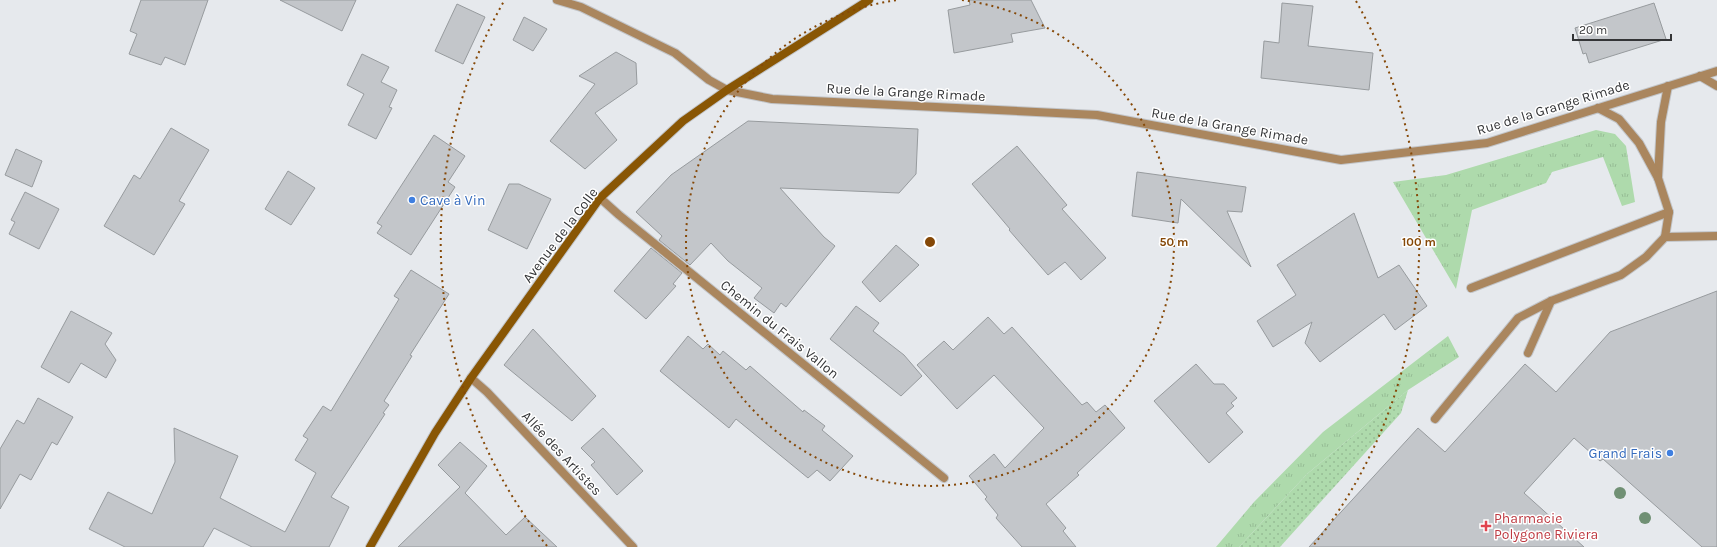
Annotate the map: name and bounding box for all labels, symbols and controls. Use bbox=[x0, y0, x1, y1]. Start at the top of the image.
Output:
scale bar bbox=[1573, 16, 1671, 42]
text: 20 m bbox=[1579, 23, 1607, 37]
street label: Rue de la Grange Rimade bbox=[1475, 76, 1632, 139]
street label: Rue de la Grange Rimade bbox=[826, 80, 986, 105]
street label: Rue de la Grange Rimade bbox=[1150, 104, 1310, 149]
street label: Avenue de la Colle bbox=[519, 184, 602, 286]
place label: Cave à Vin bbox=[420, 192, 485, 209]
marker: Cave à Vin bbox=[407, 195, 417, 205]
centre of rings bbox=[923, 235, 937, 249]
text: 50 m bbox=[1160, 235, 1189, 249]
text: 100 m bbox=[1402, 235, 1436, 249]
street label: Chemin du Frais Vallon bbox=[717, 276, 842, 382]
street label: Allée des Artistes bbox=[518, 408, 605, 499]
place label: Grand Frais bbox=[1589, 445, 1662, 462]
marker: Grand Frais bbox=[1665, 448, 1675, 458]
place label: Pharmacie Polygone Riviera bbox=[1494, 510, 1598, 543]
marker: Pharmacie Polygone Riviera bbox=[1481, 521, 1491, 531]

